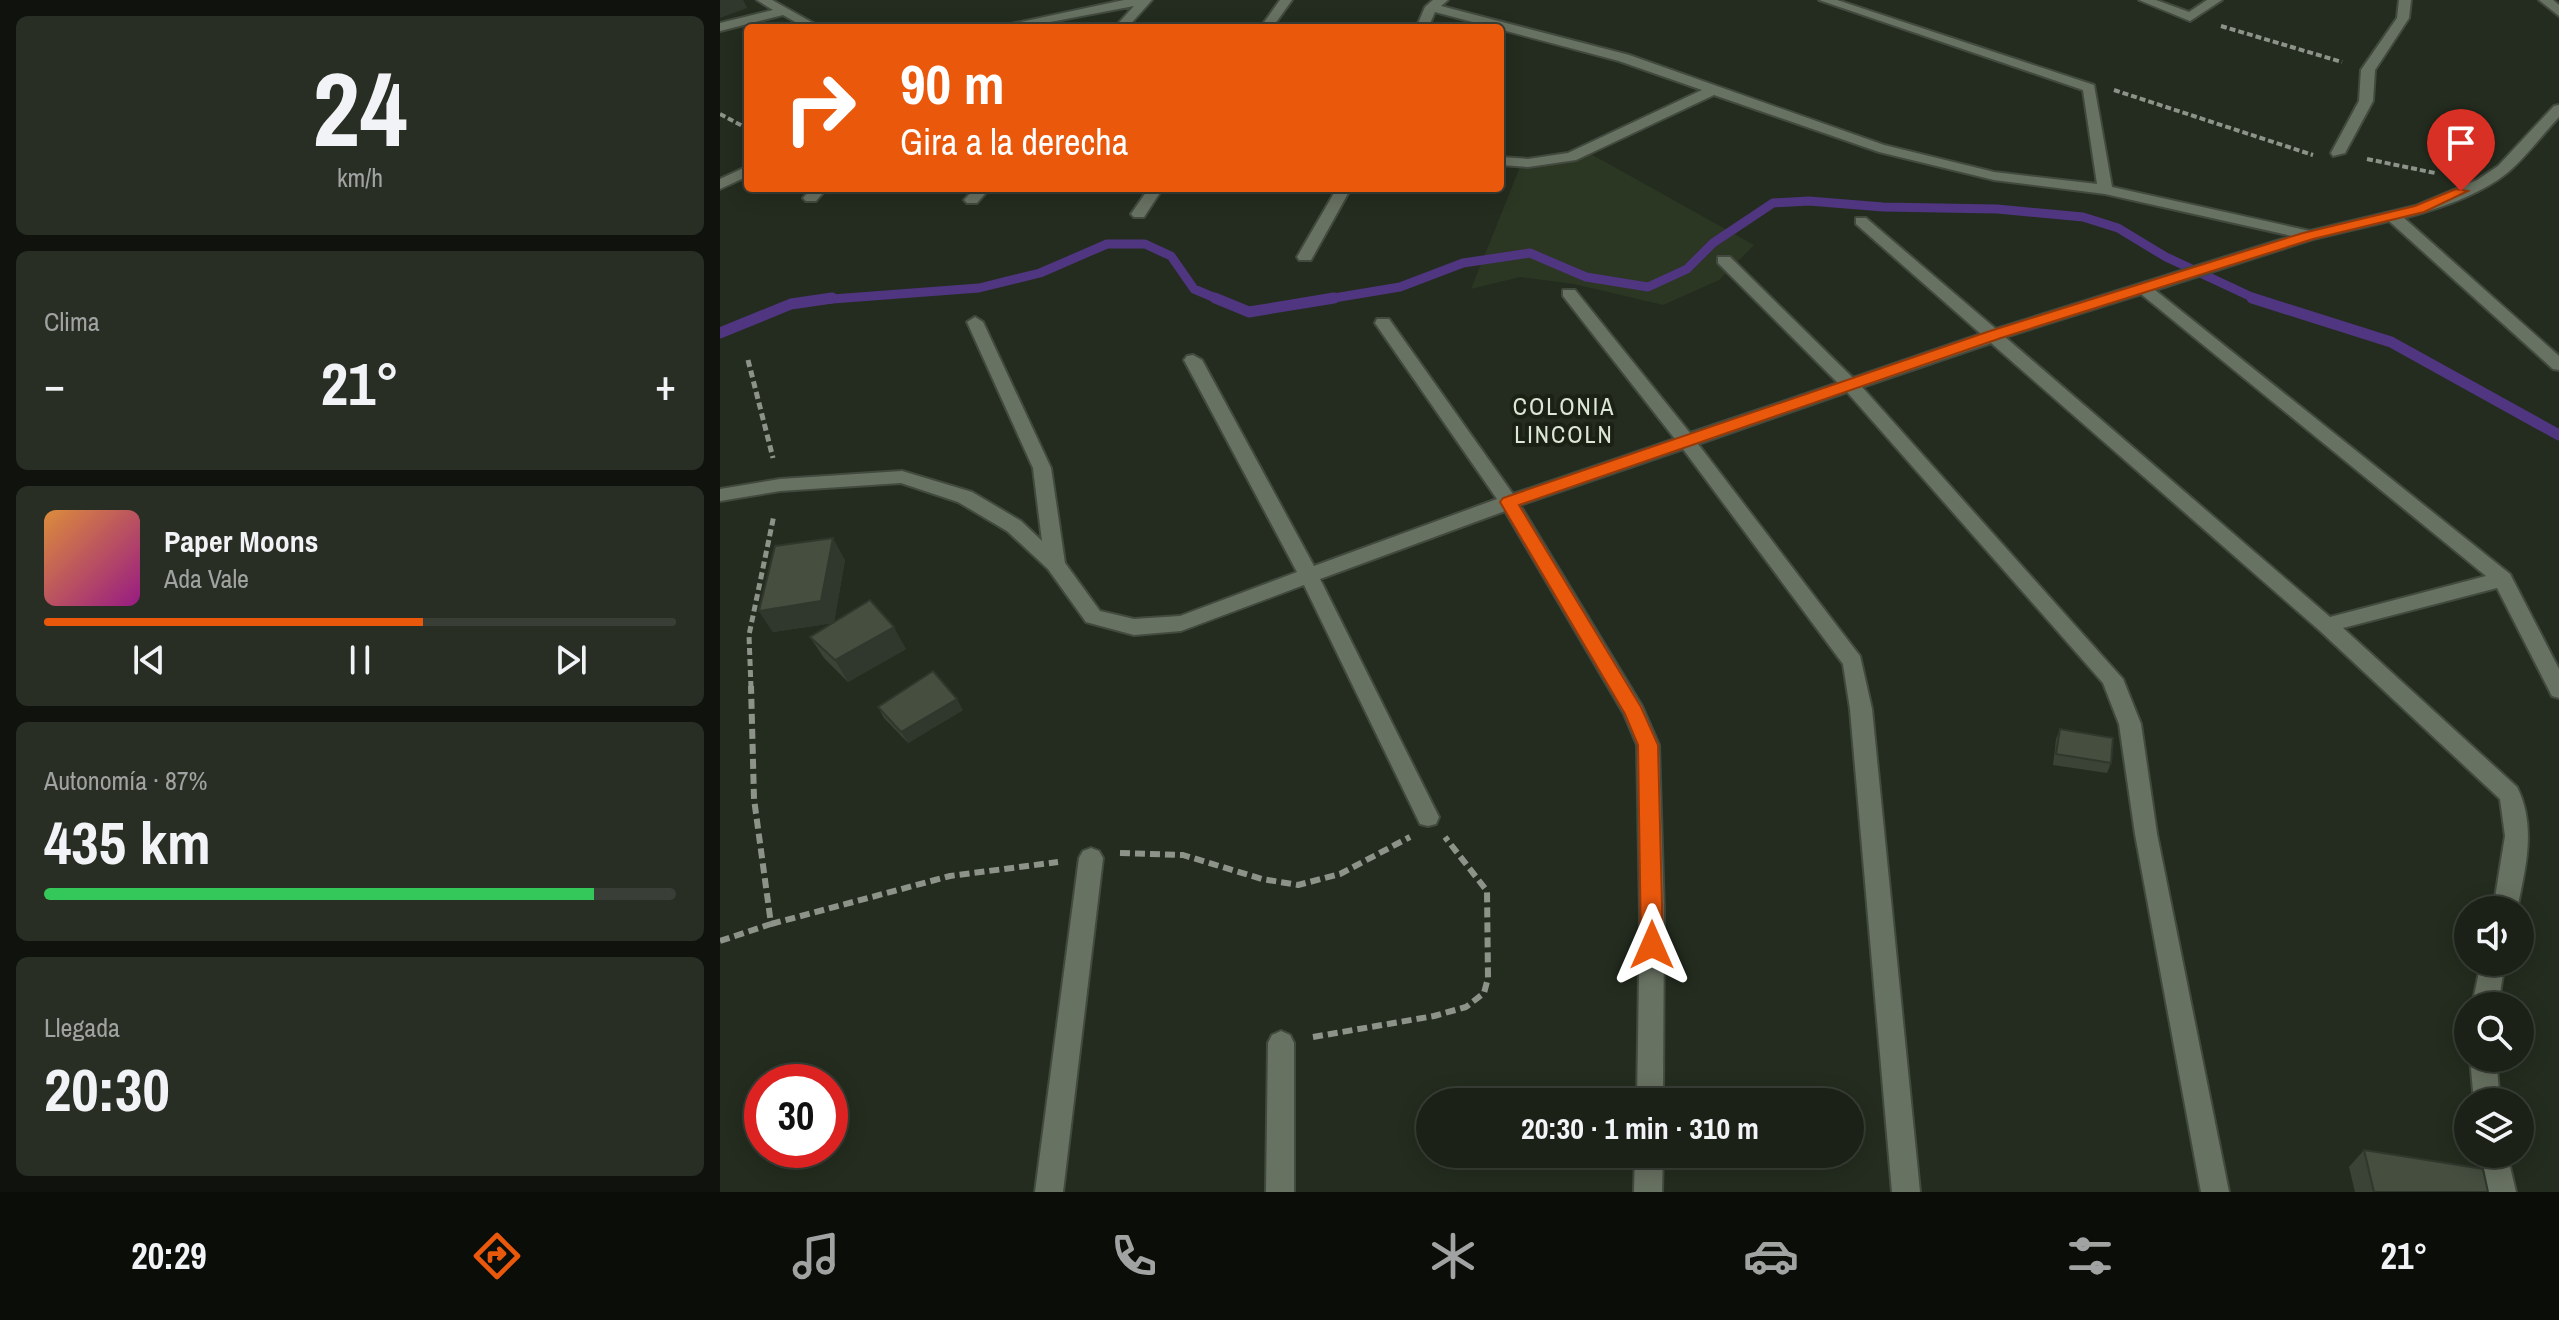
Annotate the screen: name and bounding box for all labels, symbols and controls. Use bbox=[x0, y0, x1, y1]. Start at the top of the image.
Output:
text: 24 bbox=[313, 38, 407, 178]
text: 90 m bbox=[900, 46, 1005, 121]
icon: right bbox=[768, 56, 872, 160]
pin bbox=[2427, 109, 2495, 191]
text: Gira a la derecha bbox=[900, 118, 1128, 166]
icon: arrive bbox=[2439, 121, 2483, 165]
text: km/h bbox=[337, 160, 383, 195]
text: Clima bbox=[44, 304, 100, 339]
text: 21° bbox=[321, 343, 399, 424]
text: − bbox=[44, 354, 65, 414]
text: + bbox=[655, 354, 676, 414]
district label: COLONIA LINCOLN bbox=[1513, 390, 1615, 450]
text: Paper Moons bbox=[164, 521, 318, 561]
text: Ada Vale bbox=[164, 561, 249, 596]
icon: previous bbox=[127, 638, 171, 682]
icon: pause bbox=[338, 638, 382, 682]
icon: next bbox=[549, 638, 593, 682]
text: Autonomía · 87% bbox=[44, 763, 208, 798]
text: 435 km bbox=[44, 802, 211, 883]
map controls bbox=[2454, 896, 2534, 1168]
button: sound bbox=[2454, 896, 2534, 976]
position arrow bbox=[1610, 903, 1694, 987]
button: search bbox=[2454, 992, 2534, 1072]
text: Llegada bbox=[44, 1010, 120, 1045]
text: 20:30 bbox=[44, 1049, 170, 1130]
speed limit sign: 30 bbox=[744, 1064, 848, 1168]
button: layers bbox=[2454, 1088, 2534, 1168]
text: 20:30 · 1 min · 310 m bbox=[1521, 1108, 1759, 1148]
icon: directions bbox=[469, 1228, 525, 1284]
icon: music bbox=[788, 1228, 844, 1284]
icon: phone bbox=[1106, 1228, 1162, 1284]
icon: climate bbox=[1425, 1228, 1481, 1284]
icon: car bbox=[1743, 1228, 1799, 1284]
icon: filters bbox=[2062, 1228, 2118, 1284]
text: 20:29 bbox=[131, 1232, 207, 1280]
text: 21° bbox=[2380, 1232, 2428, 1280]

